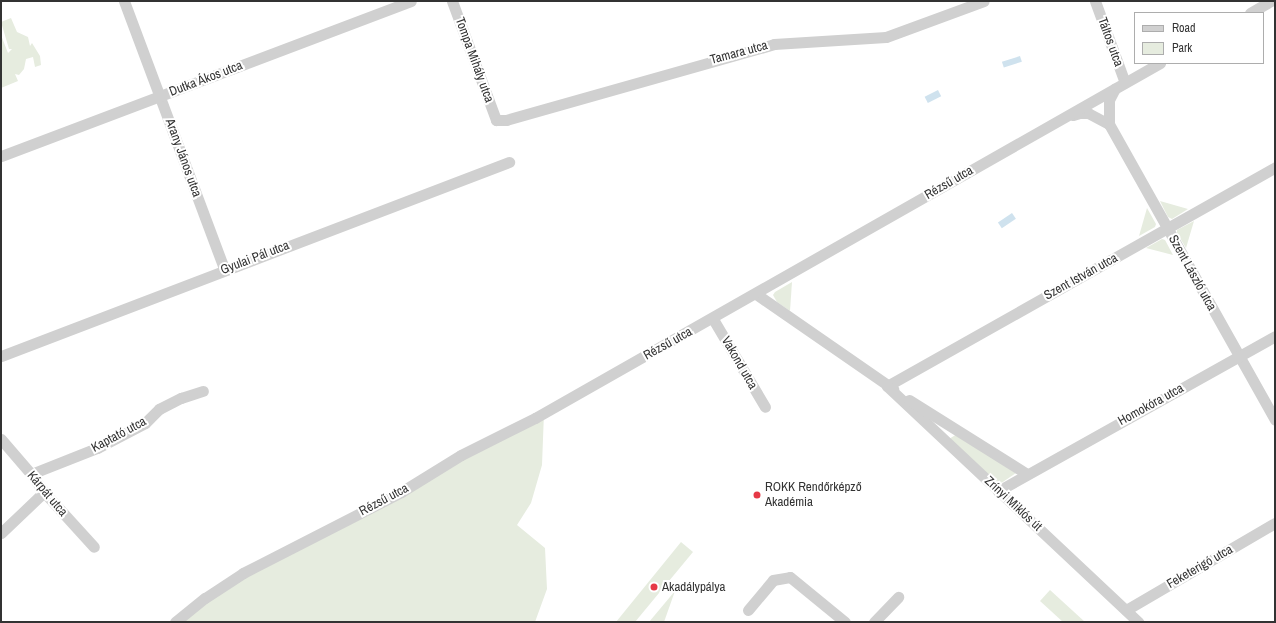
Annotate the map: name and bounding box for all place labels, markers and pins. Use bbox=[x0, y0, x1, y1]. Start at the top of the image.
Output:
place label: ROKK Rendőrképző Akadémia bbox=[765, 480, 862, 511]
marker: ROKK Rendőrképző Akadémia bbox=[752, 490, 762, 500]
place label: Akadálypálya bbox=[662, 579, 725, 595]
marker: Akadálypálya bbox=[649, 582, 659, 592]

